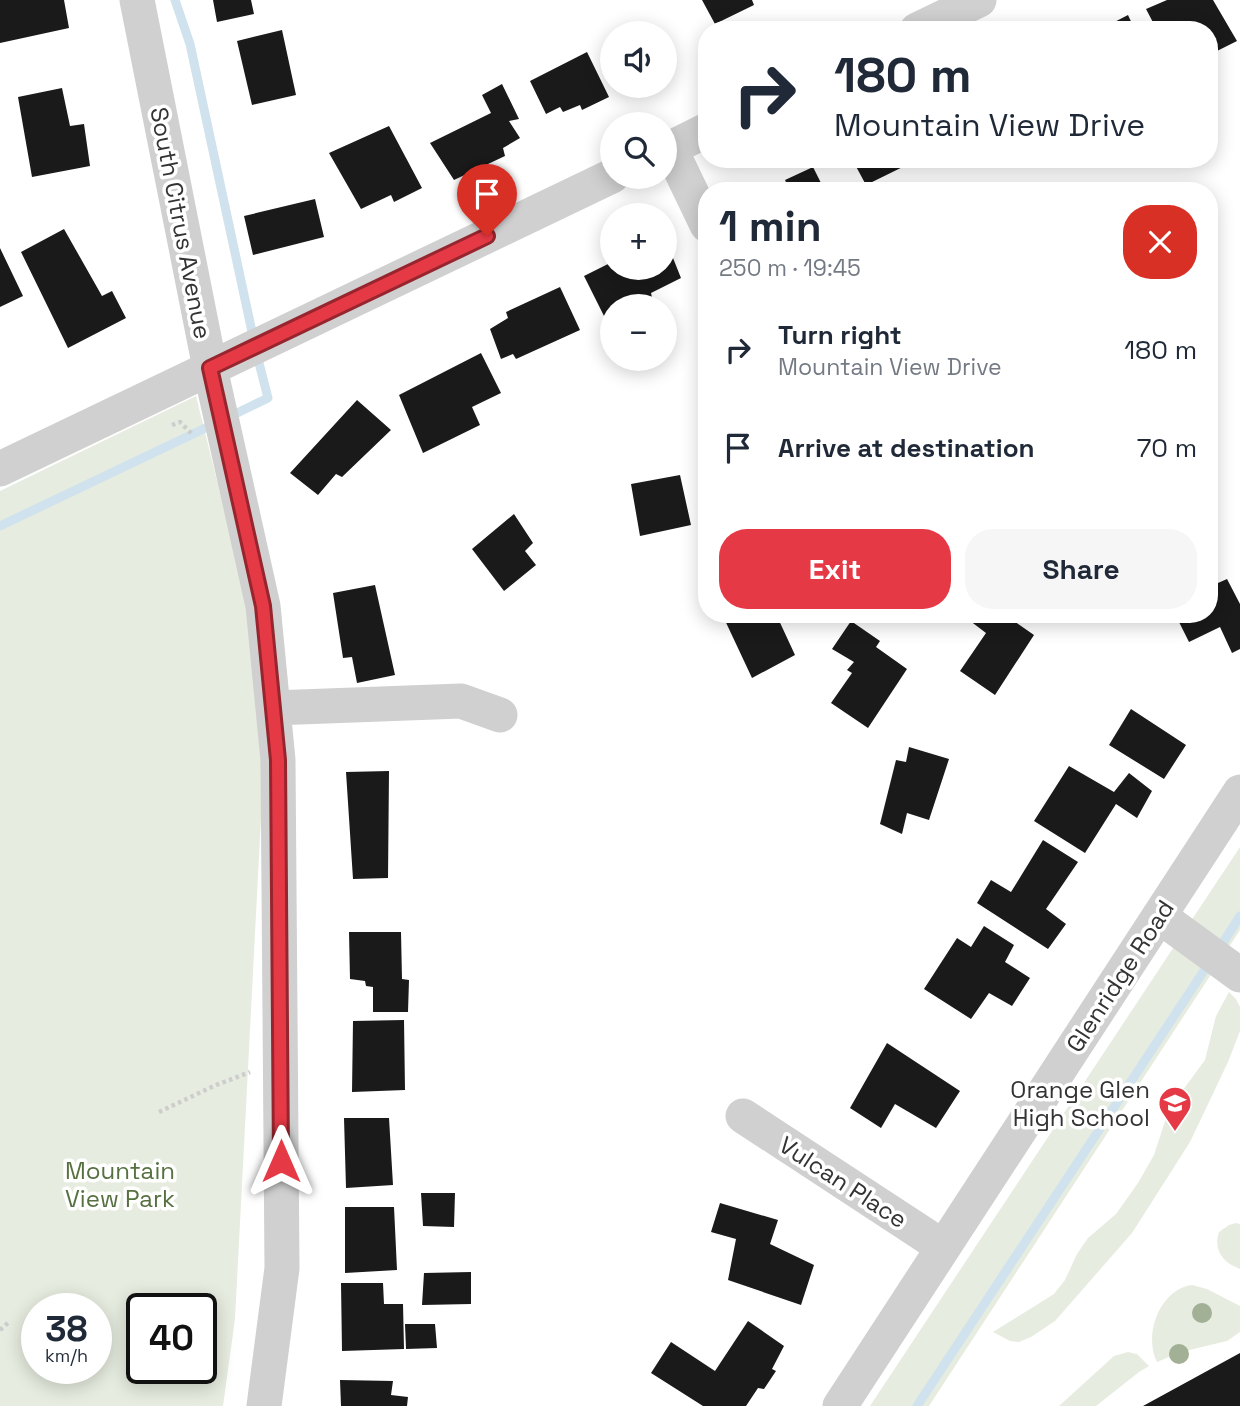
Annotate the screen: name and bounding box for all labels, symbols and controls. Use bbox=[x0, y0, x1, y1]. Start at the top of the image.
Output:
map controls bbox=[600, 21, 677, 371]
button: sound bbox=[600, 21, 677, 98]
text: 180 m bbox=[834, 44, 972, 106]
icon: right bbox=[719, 49, 810, 140]
street label: South Citrus Avenue bbox=[143, 104, 219, 342]
text: Mountain View Drive bbox=[834, 105, 1145, 145]
button: search bbox=[600, 112, 677, 189]
pin bbox=[457, 164, 517, 236]
icon: arrive bbox=[468, 175, 506, 213]
text: 1 min bbox=[719, 200, 822, 253]
button: + bbox=[600, 203, 677, 280]
button: close bbox=[1123, 205, 1197, 279]
text: 250 m · 19:45 bbox=[719, 253, 861, 283]
button: − bbox=[600, 294, 677, 371]
text: Turn right bbox=[778, 318, 902, 352]
icon: right bbox=[719, 331, 757, 369]
text: 180 m bbox=[1124, 333, 1197, 367]
text: Mountain View Drive bbox=[778, 352, 1002, 382]
icon: arrive bbox=[719, 429, 757, 467]
text: Arrive at destination bbox=[778, 431, 1035, 465]
text: 70 m bbox=[1137, 431, 1197, 465]
button: Exit bbox=[719, 529, 951, 609]
button: Share bbox=[965, 529, 1197, 609]
street label: Glenridge Road bbox=[1059, 894, 1181, 1058]
place label: Orange Glen High School bbox=[1010, 1074, 1150, 1133]
school or university icon: Orange Glen High School bbox=[1156, 1084, 1194, 1133]
position arrow bbox=[244, 1124, 318, 1198]
street label: Vulcan Place bbox=[773, 1129, 913, 1235]
park label: Mountain View Park bbox=[65, 1155, 175, 1214]
speed limit sign: 40 bbox=[126, 1293, 217, 1384]
text: 38 bbox=[45, 1307, 88, 1351]
text: km/h bbox=[45, 1344, 88, 1367]

